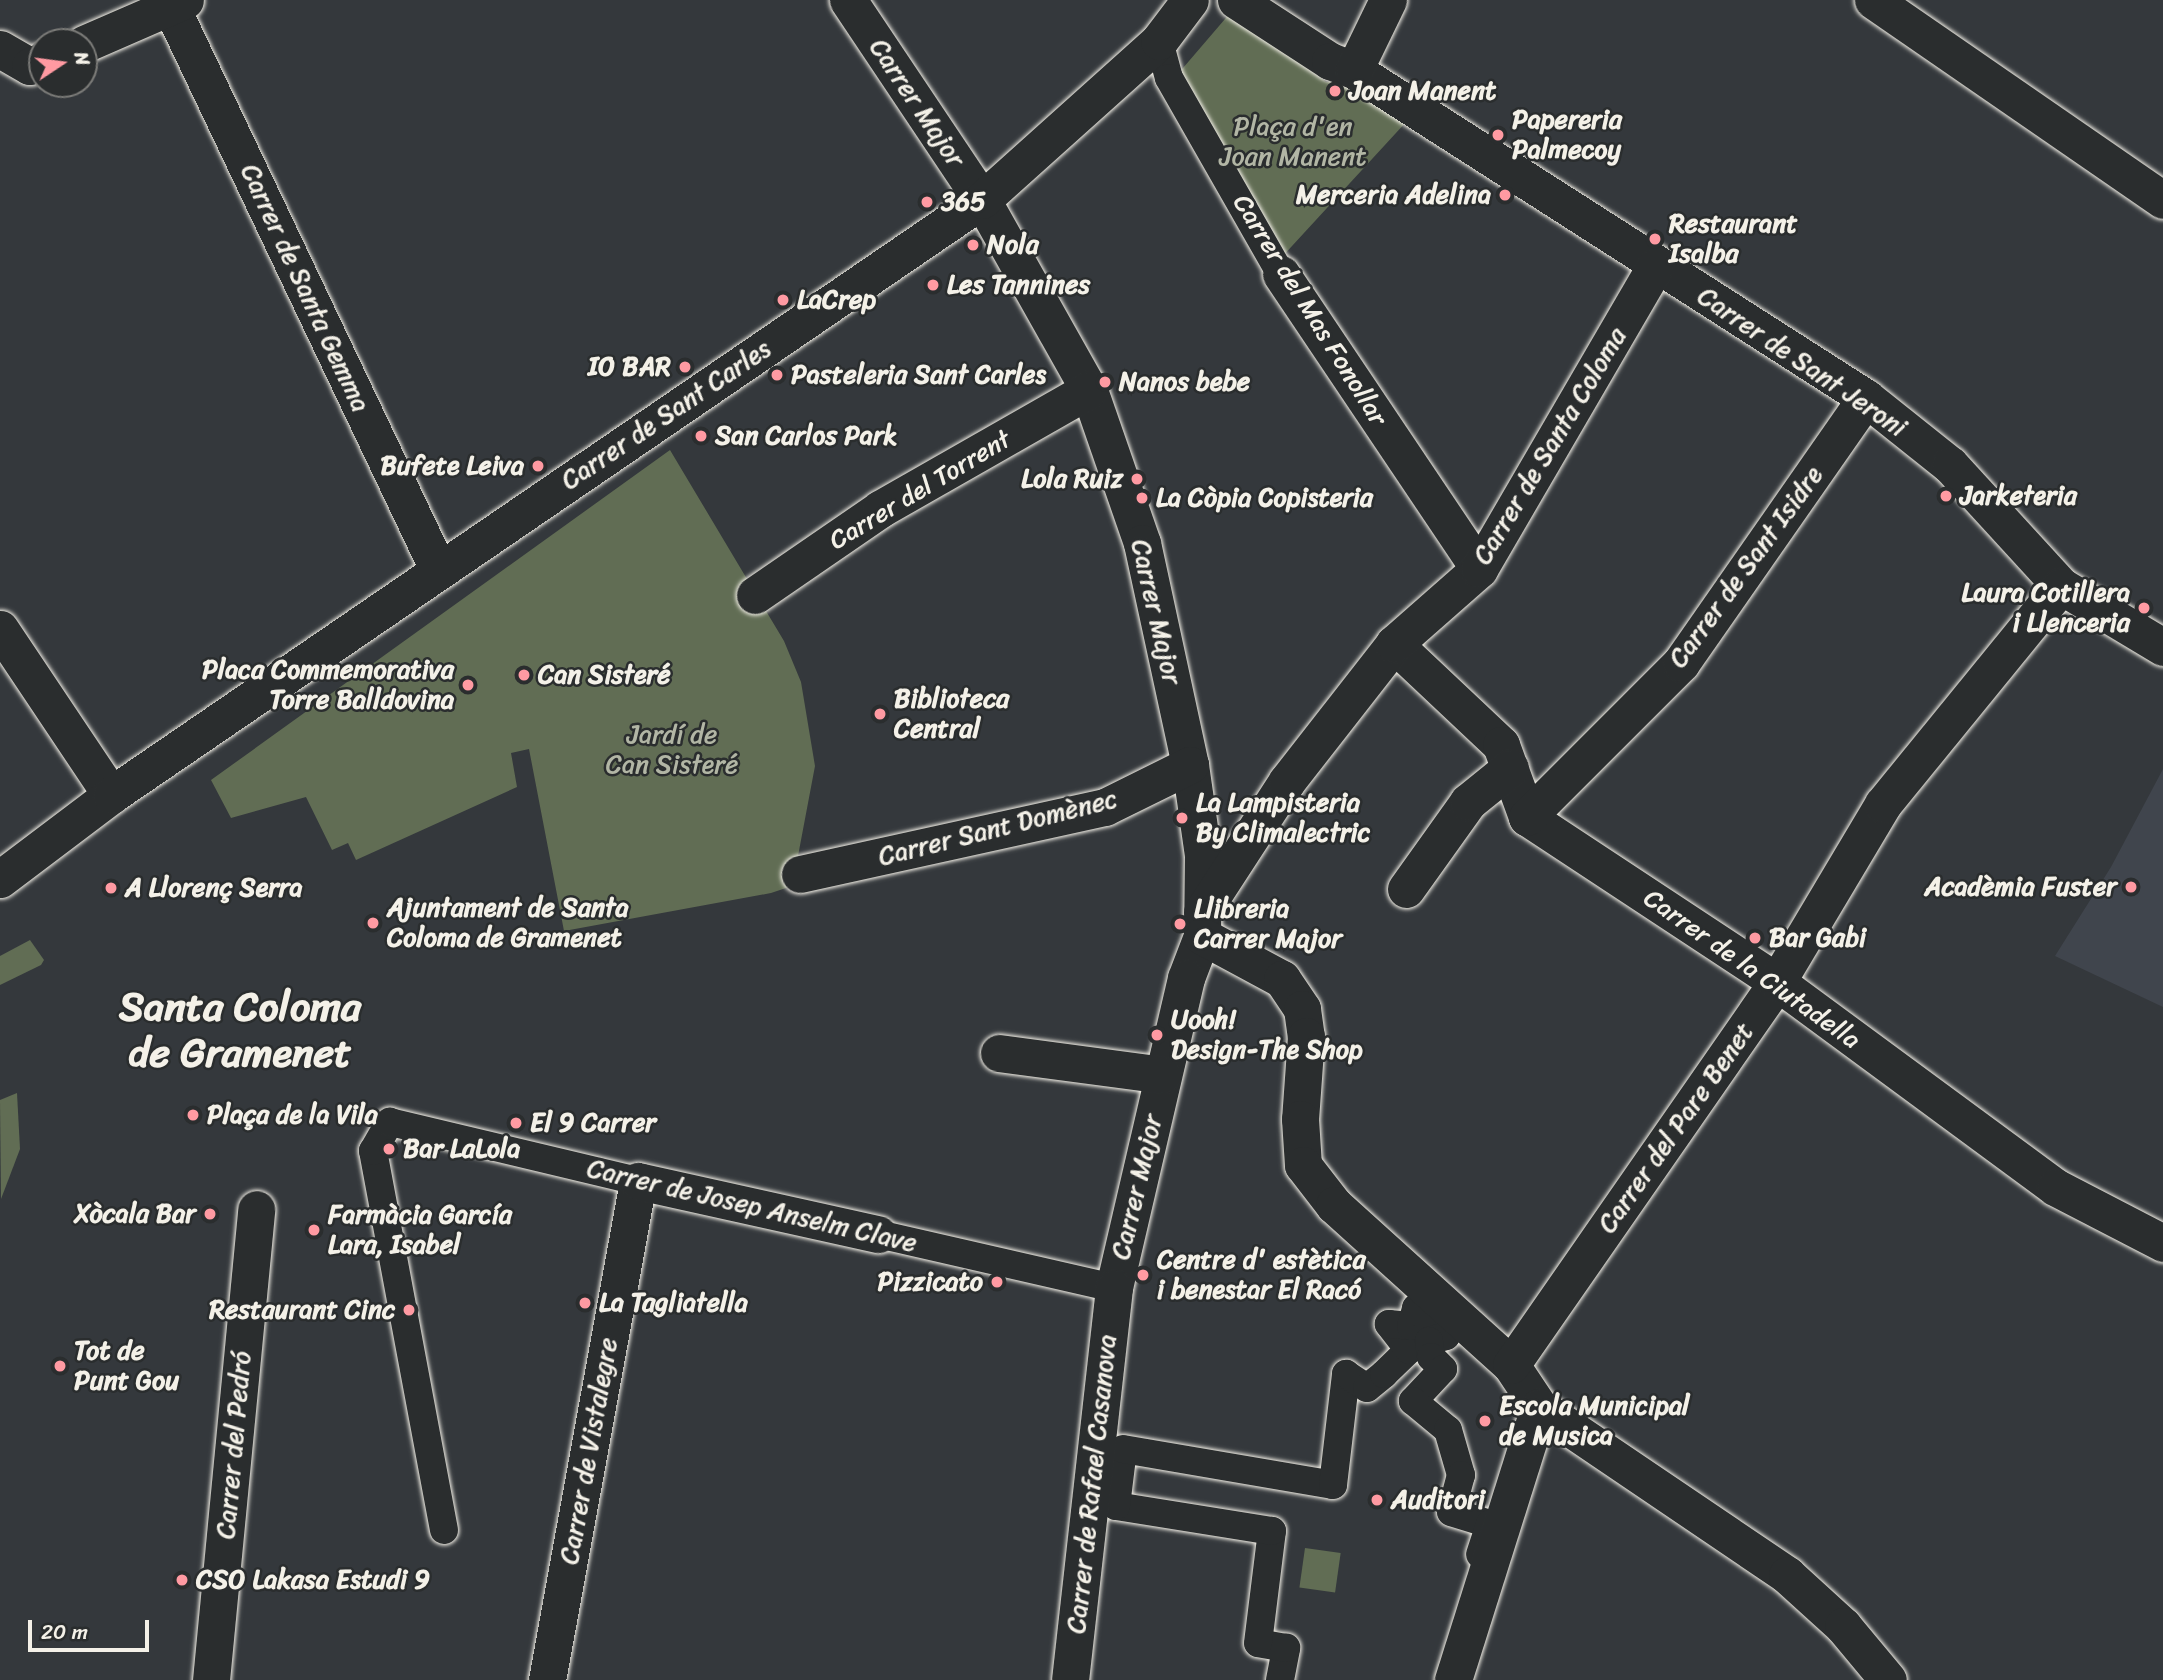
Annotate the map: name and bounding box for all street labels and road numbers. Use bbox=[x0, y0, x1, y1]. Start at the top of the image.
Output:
street label: Carrer Major bbox=[863, 33, 971, 173]
street label: Carrer de Santa Gemma bbox=[233, 158, 377, 418]
street label: Carrer del Mas Fonollar bbox=[1226, 188, 1394, 432]
street label: Carrer de Sant Jeroni bbox=[1691, 280, 1913, 444]
street label: Carrer de Santa Coloma bbox=[1466, 321, 1634, 571]
street label: Carrer de Sant Carles bbox=[554, 333, 778, 497]
street label: Carrer del Torrent bbox=[823, 423, 1017, 557]
street label: Carrer de Sant Isidre bbox=[1662, 459, 1830, 675]
street label: Carrer Major bbox=[1124, 536, 1188, 688]
street label: Carrer Sant Domènec bbox=[875, 783, 1121, 873]
street label: Carrer de la Ciutadella bbox=[1637, 882, 1867, 1056]
street label: Carrer del Pare Benet bbox=[1591, 1016, 1761, 1240]
street label: Carrer Major bbox=[1105, 1111, 1169, 1263]
street label: Carrer de Josep Anselm Clave bbox=[583, 1153, 921, 1259]
street label: Carrer de Rafael Casanova bbox=[1061, 1332, 1123, 1636]
street label: Carrer de Vistalegre bbox=[554, 1334, 624, 1568]
street label: Carrer del Pedró bbox=[210, 1349, 258, 1541]

